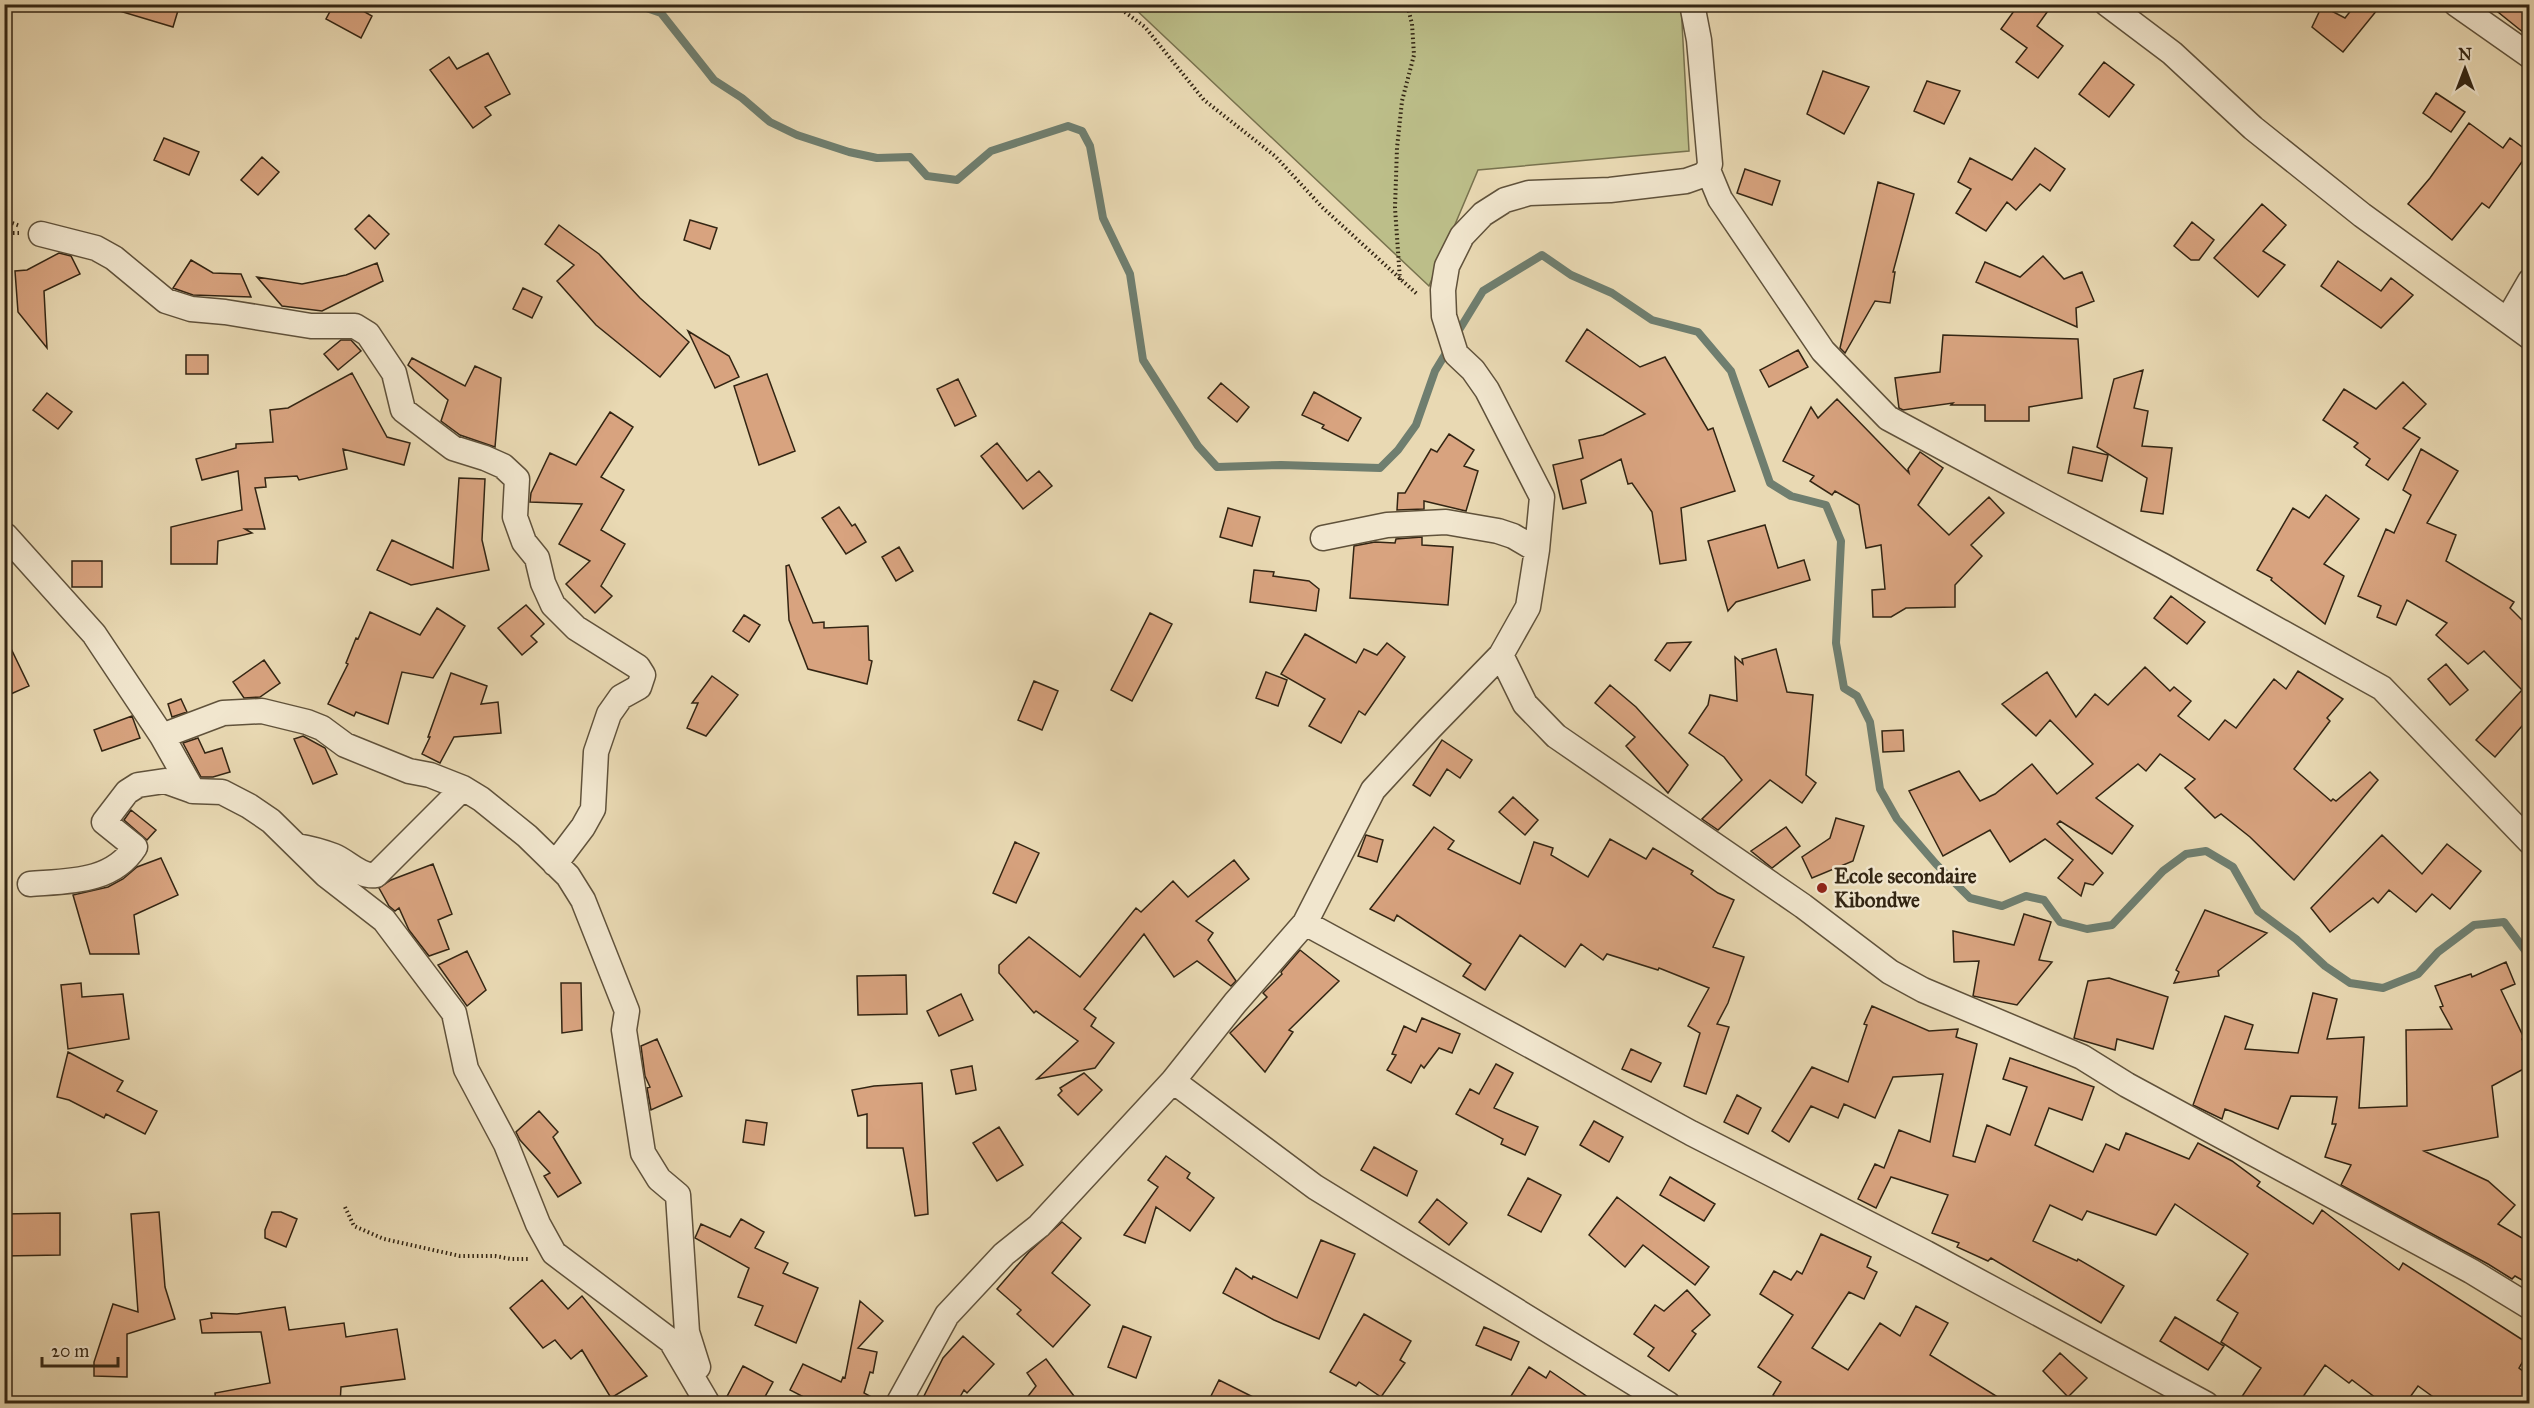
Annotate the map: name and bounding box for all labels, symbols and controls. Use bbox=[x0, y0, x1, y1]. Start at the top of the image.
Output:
north arrow bbox=[2435, 39, 2495, 99]
text: N bbox=[2458, 45, 2472, 64]
place label: Ecole secondaire Kibondwe bbox=[1834, 863, 1977, 913]
marker: Ecole secondaire Kibondwe bbox=[1815, 881, 1829, 895]
scale bar bbox=[42, 1330, 118, 1368]
text: 20 m bbox=[51, 1340, 89, 1362]

